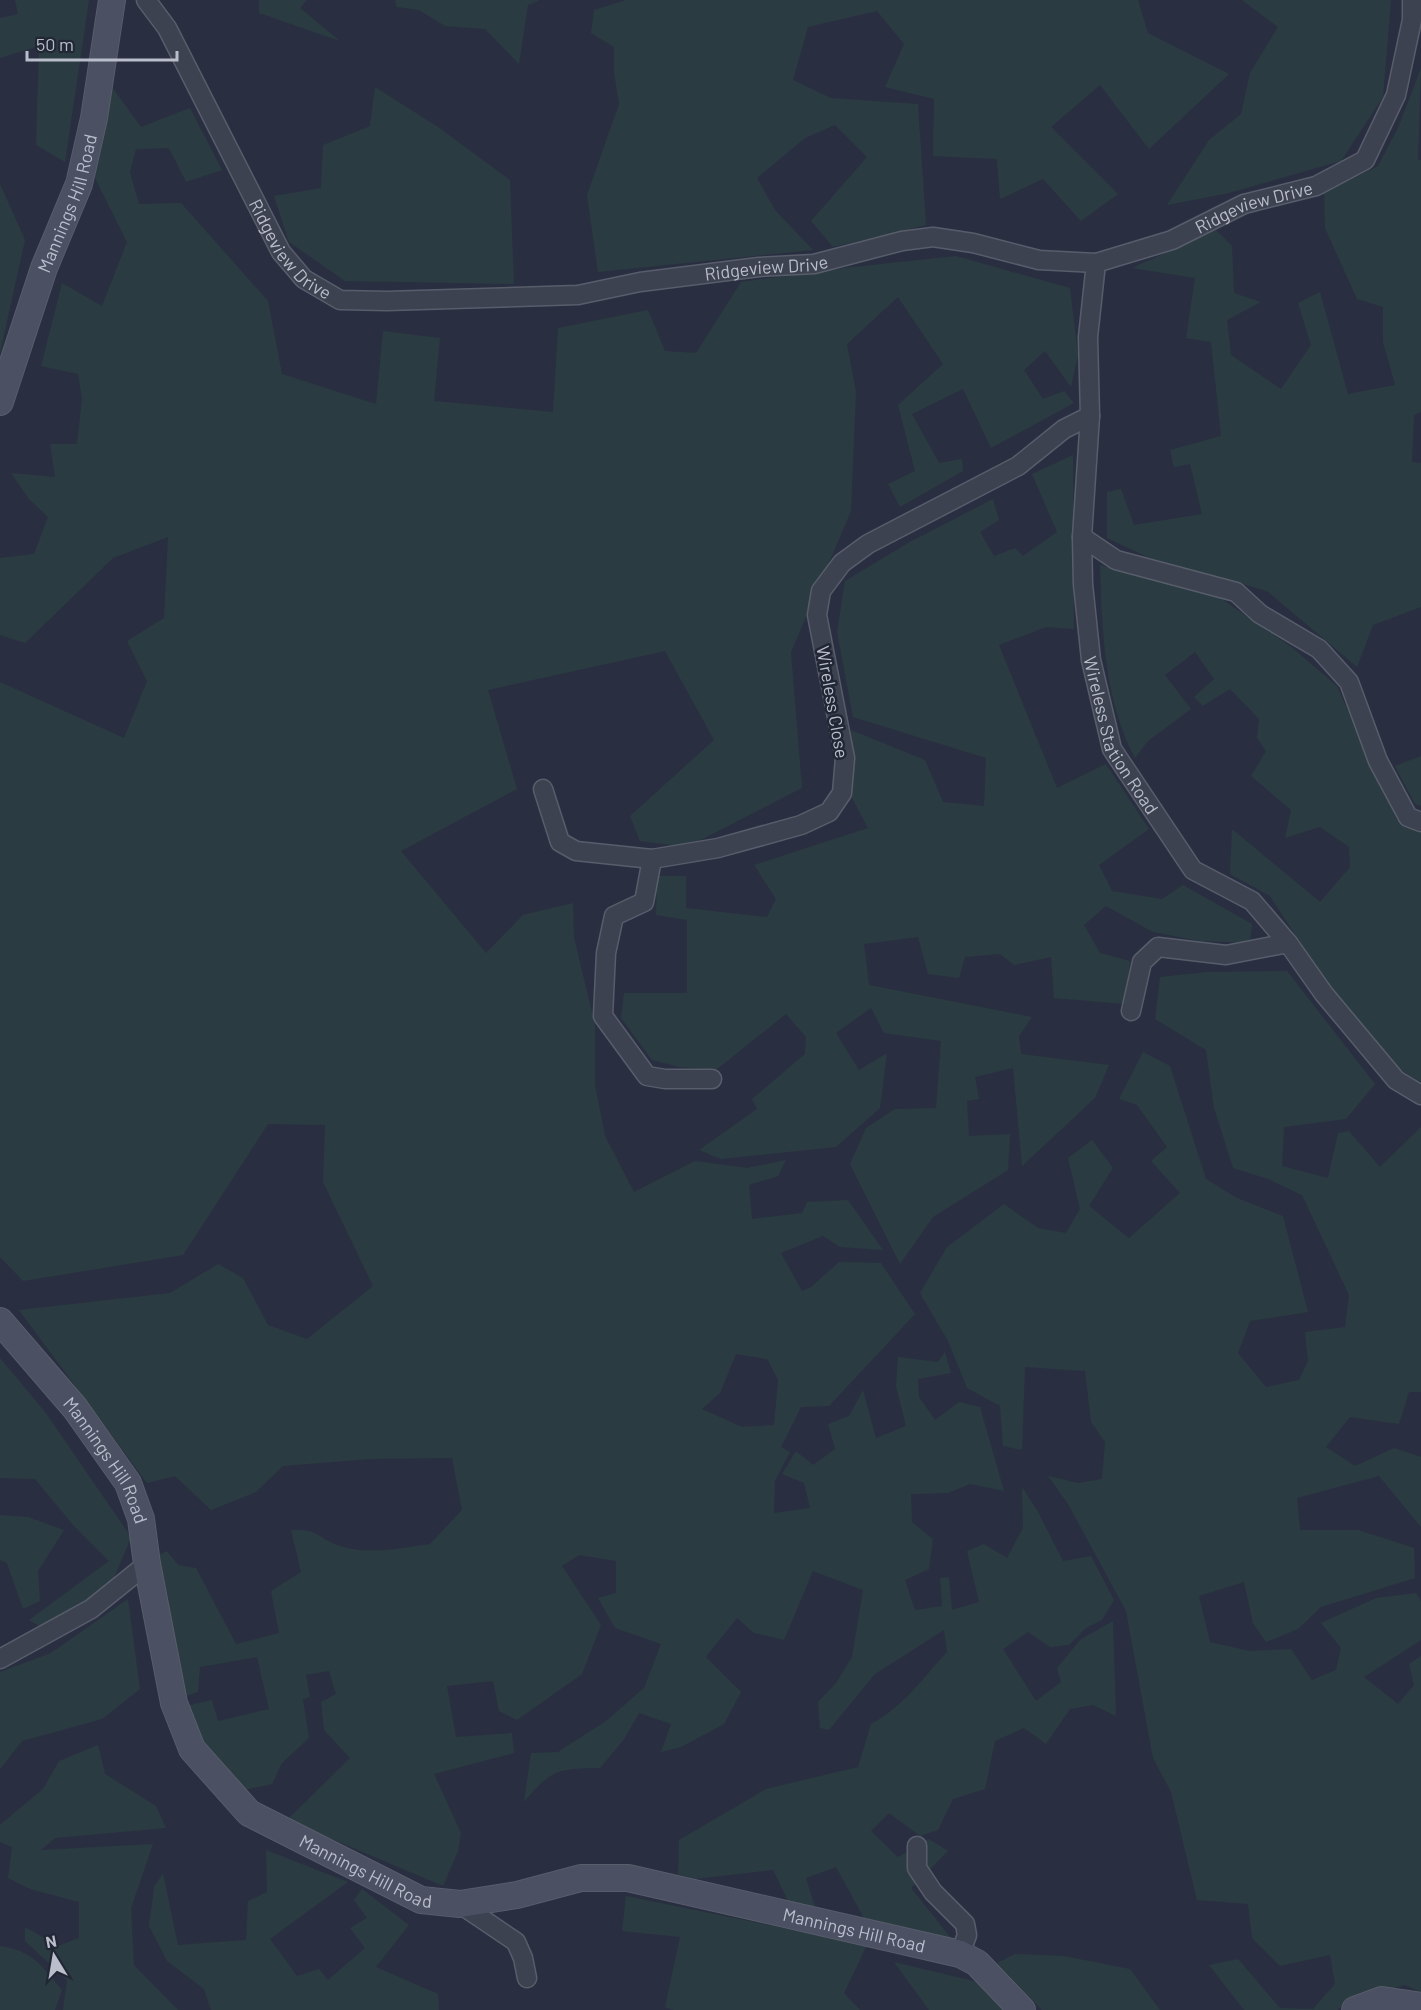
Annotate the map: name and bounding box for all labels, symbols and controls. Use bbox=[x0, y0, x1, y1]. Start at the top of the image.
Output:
scale bar bbox=[27, 24, 177, 62]
text: 50 m bbox=[36, 33, 74, 55]
street label: Mannings Hill Road bbox=[32, 132, 101, 276]
street label: Ridgeview Drive bbox=[1191, 176, 1315, 238]
street label: Ridgeview Drive bbox=[245, 195, 336, 304]
street label: Ridgeview Drive bbox=[703, 250, 830, 285]
street label: Wireless Close bbox=[812, 644, 854, 760]
street label: Wireless Station Road bbox=[1079, 654, 1163, 818]
street label: Mannings Hill Road bbox=[59, 1392, 153, 1526]
street label: Mannings Hill Road bbox=[296, 1829, 433, 1912]
street label: Mannings Hill Road bbox=[781, 1903, 928, 1957]
north arrow bbox=[24, 1926, 84, 1986]
text: N bbox=[44, 1930, 58, 1951]

